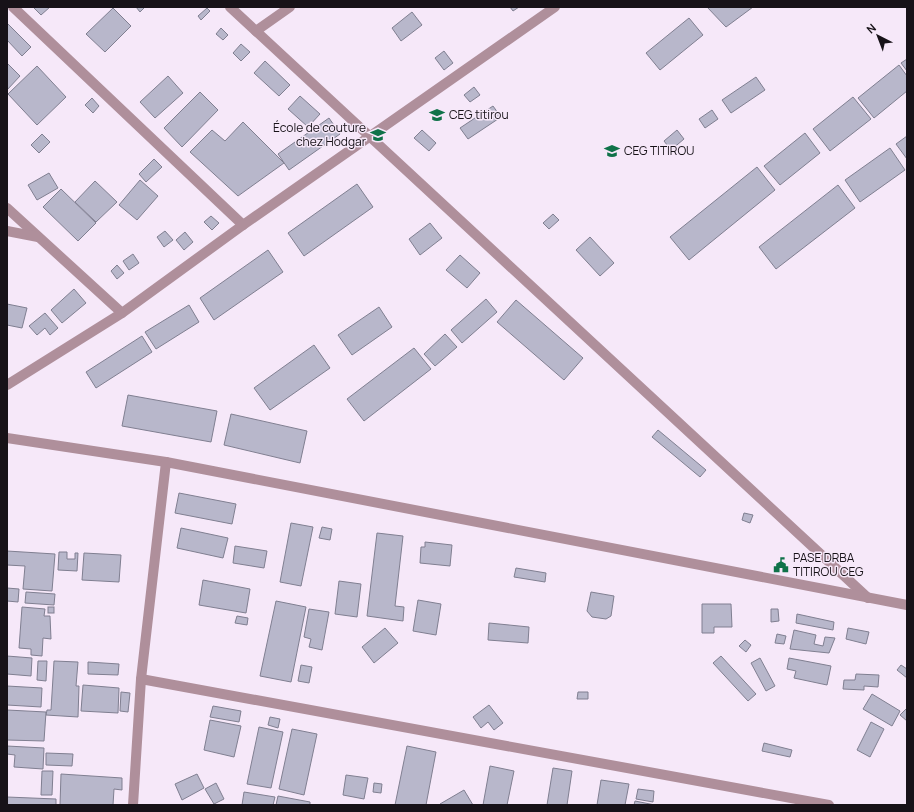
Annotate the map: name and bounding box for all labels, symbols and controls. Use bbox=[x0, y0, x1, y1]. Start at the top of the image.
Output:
north arrow bbox=[858, 16, 898, 56]
text: N bbox=[863, 20, 879, 36]
school or university icon: CEG titirou bbox=[428, 106, 446, 124]
place label: CEG titirou bbox=[449, 106, 509, 123]
place label: École de couture chez Hodgar bbox=[273, 119, 367, 150]
school or university icon: École de couture chez Hodgar bbox=[369, 126, 387, 144]
school or university icon: CEG TITIROU bbox=[603, 142, 621, 160]
place label: CEG TITIROU bbox=[624, 142, 695, 159]
place label: PASE DRBA TITIROU CEG bbox=[793, 549, 864, 580]
public building icon: PASE DRBA TITIROU CEG bbox=[772, 556, 790, 574]

